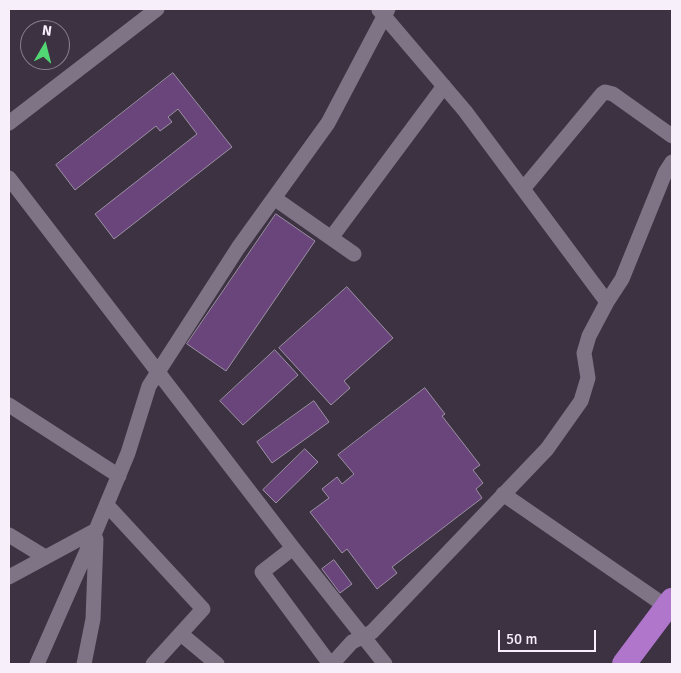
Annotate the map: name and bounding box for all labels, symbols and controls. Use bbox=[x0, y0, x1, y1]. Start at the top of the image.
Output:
north arrow bbox=[20, 20, 70, 70]
text: N bbox=[41, 22, 53, 40]
scale bar bbox=[501, 620, 598, 652]
text: 50 m bbox=[506, 630, 537, 648]

